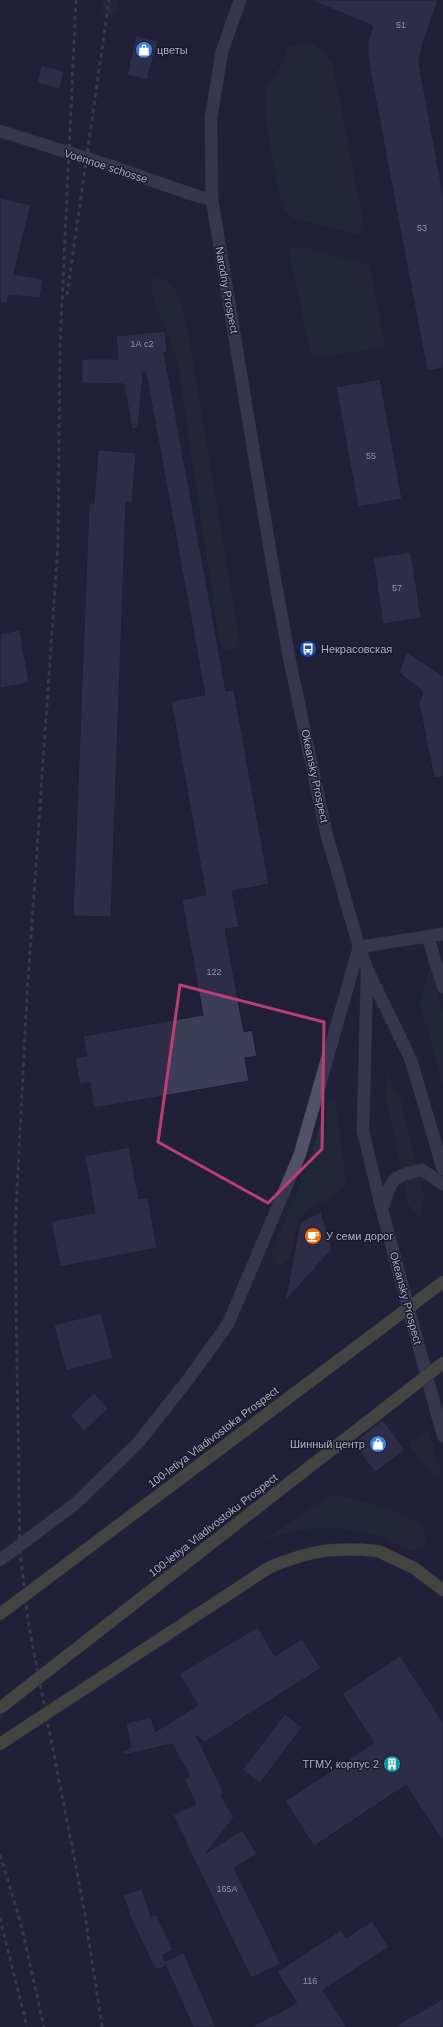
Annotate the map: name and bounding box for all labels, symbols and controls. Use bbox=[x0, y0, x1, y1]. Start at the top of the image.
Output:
house number: 51 bbox=[396, 20, 406, 30]
shop icon: цветы bbox=[134, 40, 154, 60]
place label: цветы bbox=[157, 44, 188, 56]
street label: Voennoe schosse bbox=[63, 147, 149, 185]
house number: 53 bbox=[417, 223, 427, 233]
street label: Narodny Prospect bbox=[213, 246, 241, 334]
house number: 1А с2 bbox=[130, 339, 154, 349]
house number: 55 bbox=[366, 451, 376, 461]
house number: 57 bbox=[392, 583, 402, 593]
bus stop icon: Некрасовская bbox=[298, 639, 318, 659]
place label: Некрасовская bbox=[321, 643, 392, 655]
street label: Okeansky Prospect bbox=[299, 728, 331, 824]
house number: 122 bbox=[206, 967, 222, 977]
cafe icon: У семи дорог bbox=[303, 1226, 323, 1246]
place label: У семи дорог bbox=[326, 1230, 393, 1242]
street label: Okeansky Prospect bbox=[388, 1250, 424, 1346]
street label: 100-letiya Vladivostoka Prospect bbox=[146, 1384, 280, 1490]
shop icon: Шинный центр bbox=[368, 1434, 388, 1454]
place label: Шинный центр bbox=[290, 1438, 365, 1450]
street label: 100-letiya Vladivostoku Prospect bbox=[146, 1471, 280, 1579]
building icon: ТГМУ, корпус 2 bbox=[382, 1754, 402, 1774]
place label: ТГМУ, корпус 2 bbox=[303, 1758, 379, 1770]
house number: 165А bbox=[216, 1884, 238, 1894]
house number: 116 bbox=[303, 1976, 317, 1986]

